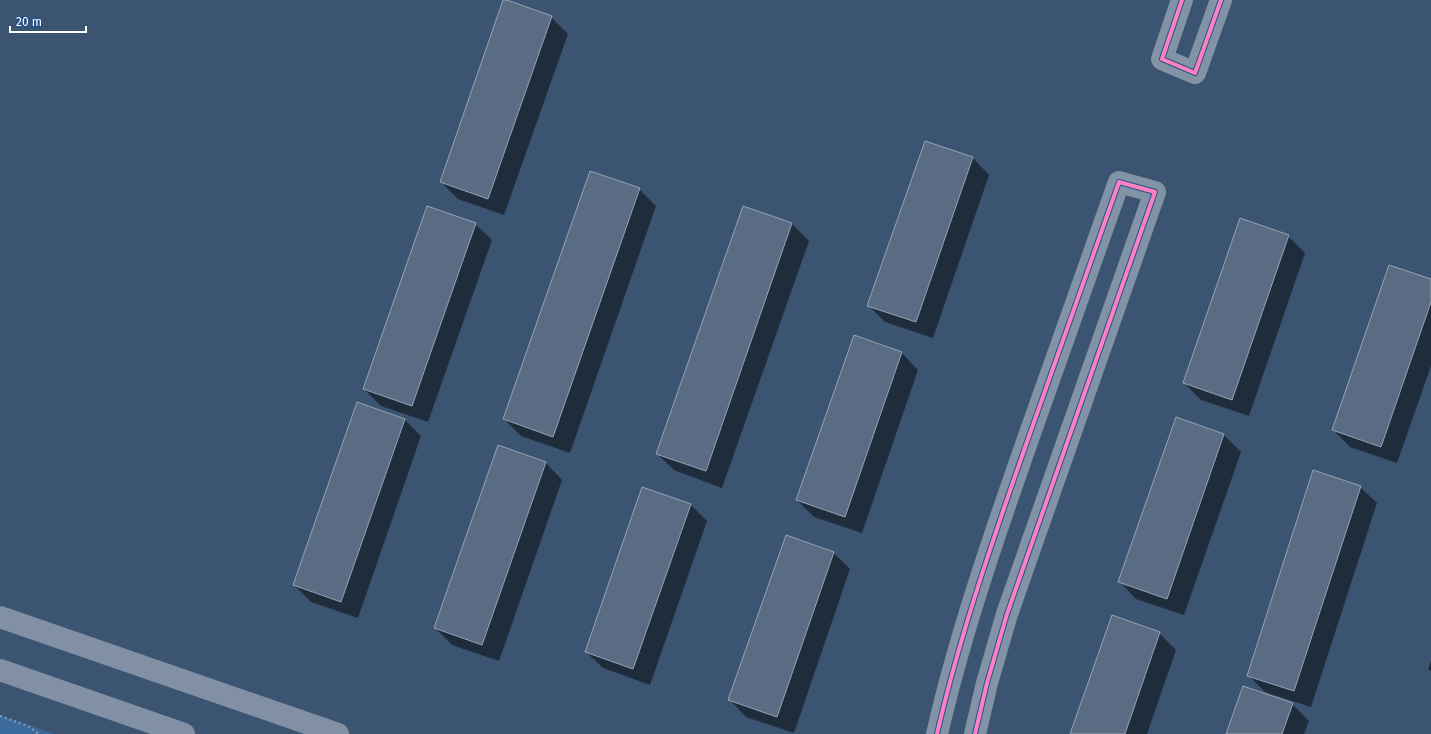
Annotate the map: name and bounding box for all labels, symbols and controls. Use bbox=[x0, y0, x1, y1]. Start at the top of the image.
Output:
scale bar bbox=[10, 8, 86, 34]
text: 20 m bbox=[16, 15, 42, 29]

